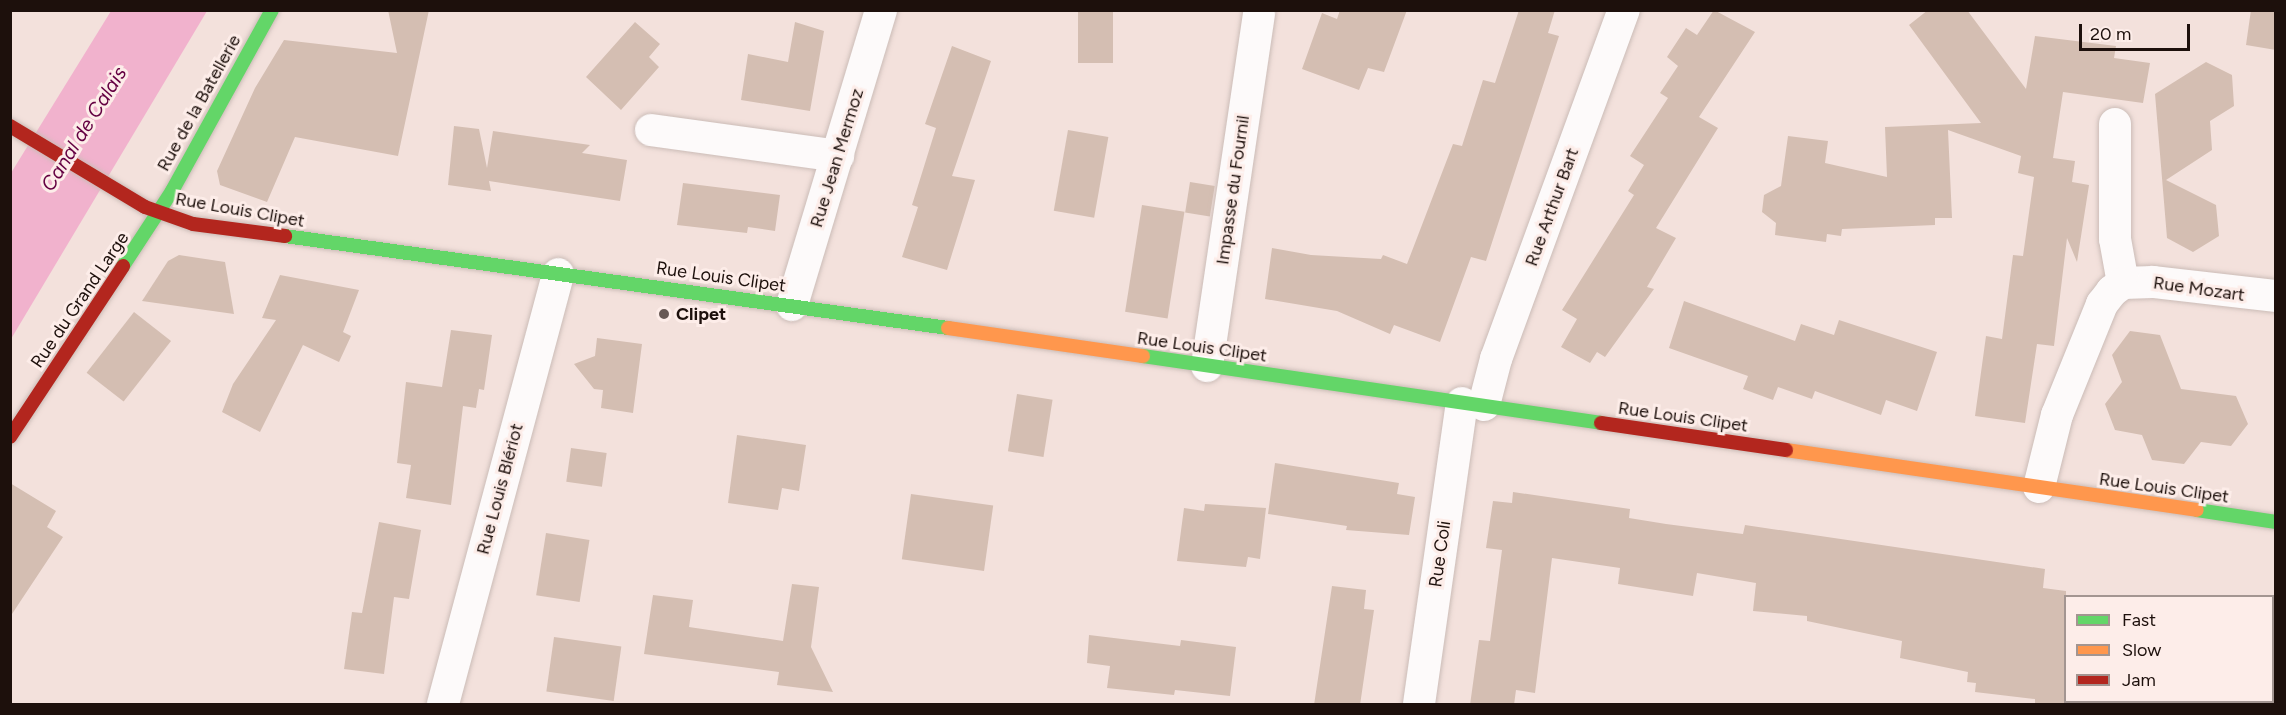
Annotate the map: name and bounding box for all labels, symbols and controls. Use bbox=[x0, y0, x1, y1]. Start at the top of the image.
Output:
scale bar bbox=[2082, 12, 2193, 50]
text: 20 m bbox=[2090, 23, 2131, 45]
street label: Rue de la Batellerie bbox=[153, 31, 245, 175]
water label: Canal de Calais bbox=[36, 62, 132, 196]
street label: Rue Jean Mermoz bbox=[806, 86, 868, 230]
street label: Impasse du Fournil bbox=[1212, 114, 1254, 266]
street label: Rue Arthur Bart bbox=[1521, 145, 1583, 269]
street label: Rue Louis Clipet bbox=[174, 188, 306, 232]
street label: Rue du Grand Large bbox=[26, 228, 134, 372]
street label: Rue Louis Clipet bbox=[655, 257, 787, 297]
street label: Rue Mozart bbox=[2152, 272, 2246, 306]
place label: Clipet bbox=[676, 303, 726, 325]
marker: Clipet bbox=[657, 307, 671, 321]
street label: Rue Louis Clipet bbox=[1136, 327, 1268, 367]
street label: Rue Louis Clipet bbox=[1617, 397, 1749, 437]
street label: Rue Louis Blériot bbox=[472, 421, 528, 557]
street label: Rue Louis Clipet bbox=[2098, 468, 2230, 508]
street label: Rue Coli bbox=[1425, 519, 1455, 589]
legend bbox=[2064, 595, 2274, 703]
text: Fast bbox=[2122, 609, 2156, 631]
text: Slow bbox=[2122, 639, 2161, 661]
text: Jam bbox=[2122, 669, 2156, 691]

